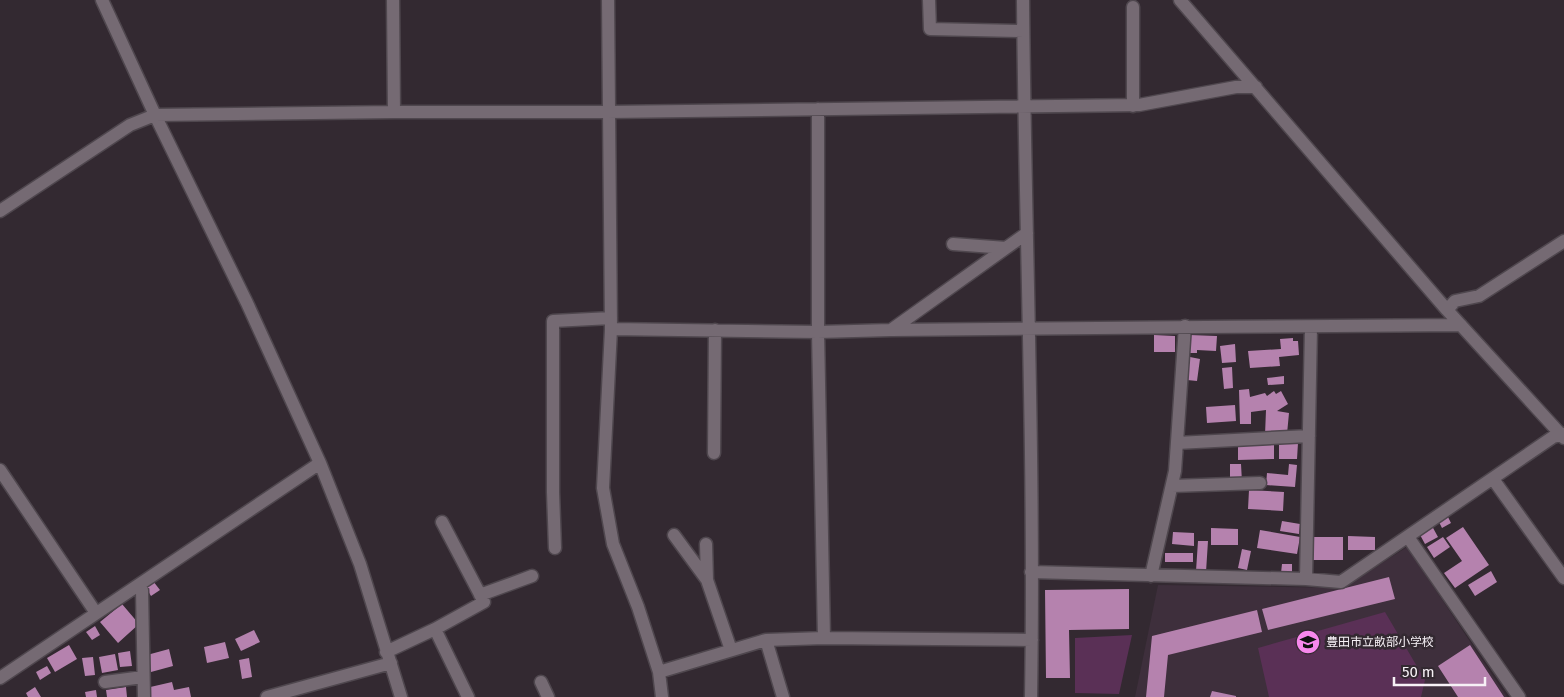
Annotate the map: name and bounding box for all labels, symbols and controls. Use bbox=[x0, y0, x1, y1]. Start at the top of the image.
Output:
school or university icon: 豊田市立畝部小学校 bbox=[1295, 629, 1321, 655]
place label: 豊田市立畝部小学校 bbox=[1326, 635, 1434, 649]
scale bar bbox=[1394, 654, 1485, 686]
text: 50 m bbox=[1402, 663, 1435, 681]

